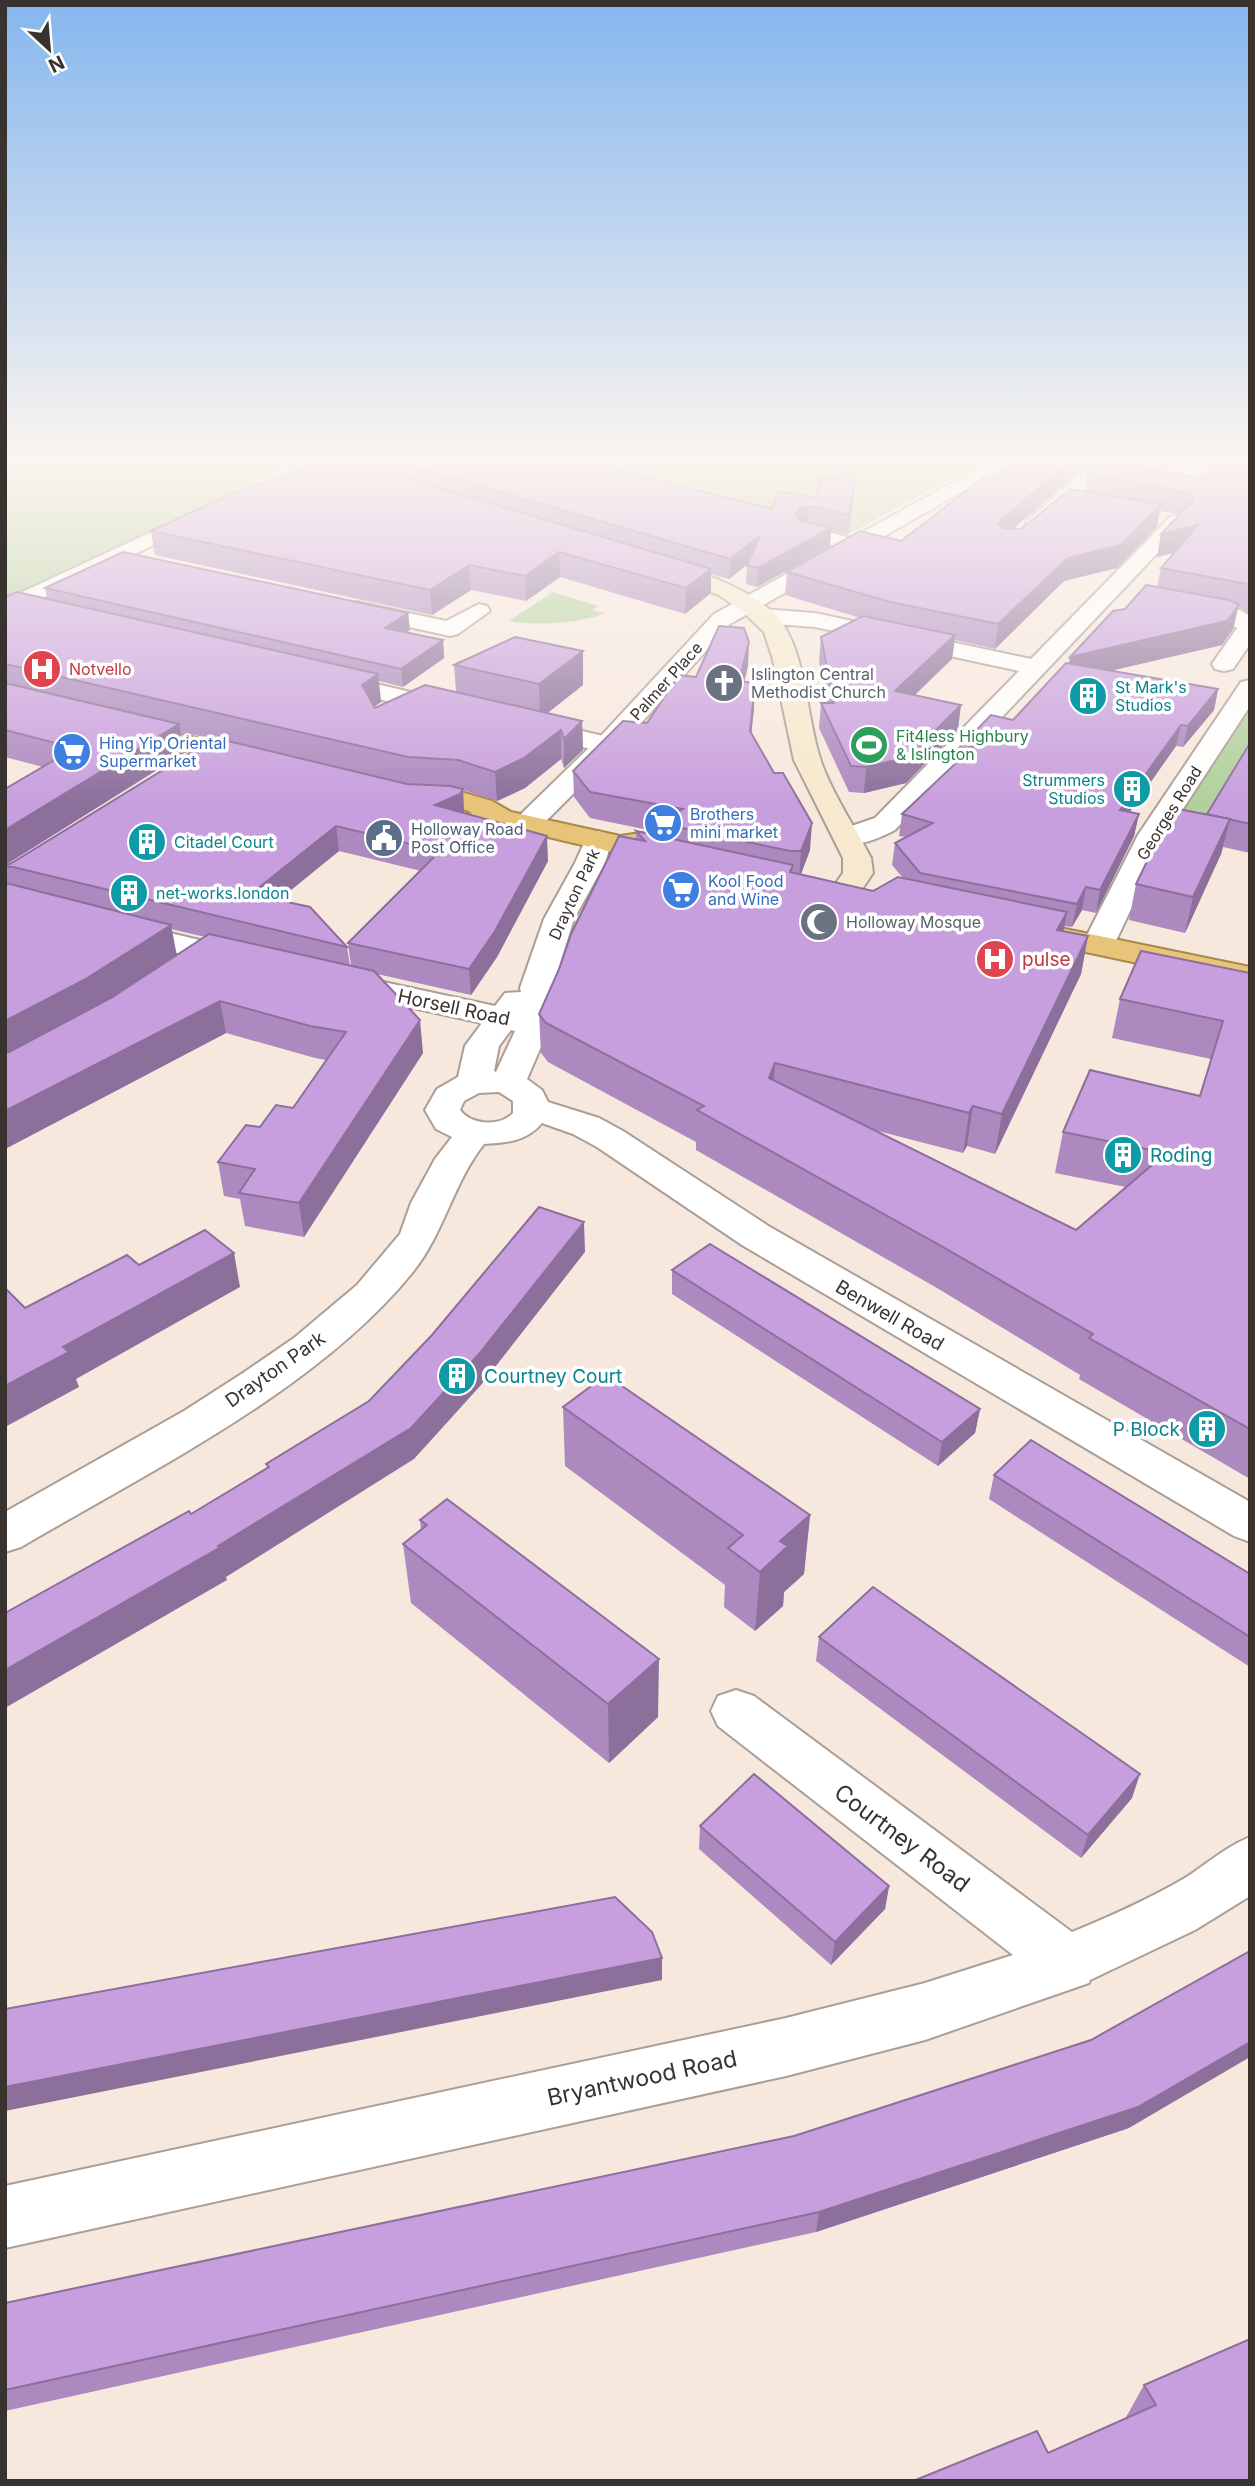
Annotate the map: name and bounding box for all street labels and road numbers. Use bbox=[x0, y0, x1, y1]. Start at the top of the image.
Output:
street label: Palmer Place bbox=[626, 638, 706, 724]
street label: Georges Road bbox=[1132, 762, 1206, 864]
street label: Drayton Park bbox=[544, 845, 604, 943]
street label: Horsell Road bbox=[396, 984, 512, 1031]
street label: Benwell Road bbox=[831, 1275, 948, 1356]
street label: Drayton Park bbox=[221, 1326, 330, 1412]
street label: Courtney Road bbox=[829, 1778, 975, 1898]
street label: Bryantwood Road bbox=[545, 2044, 739, 2112]

